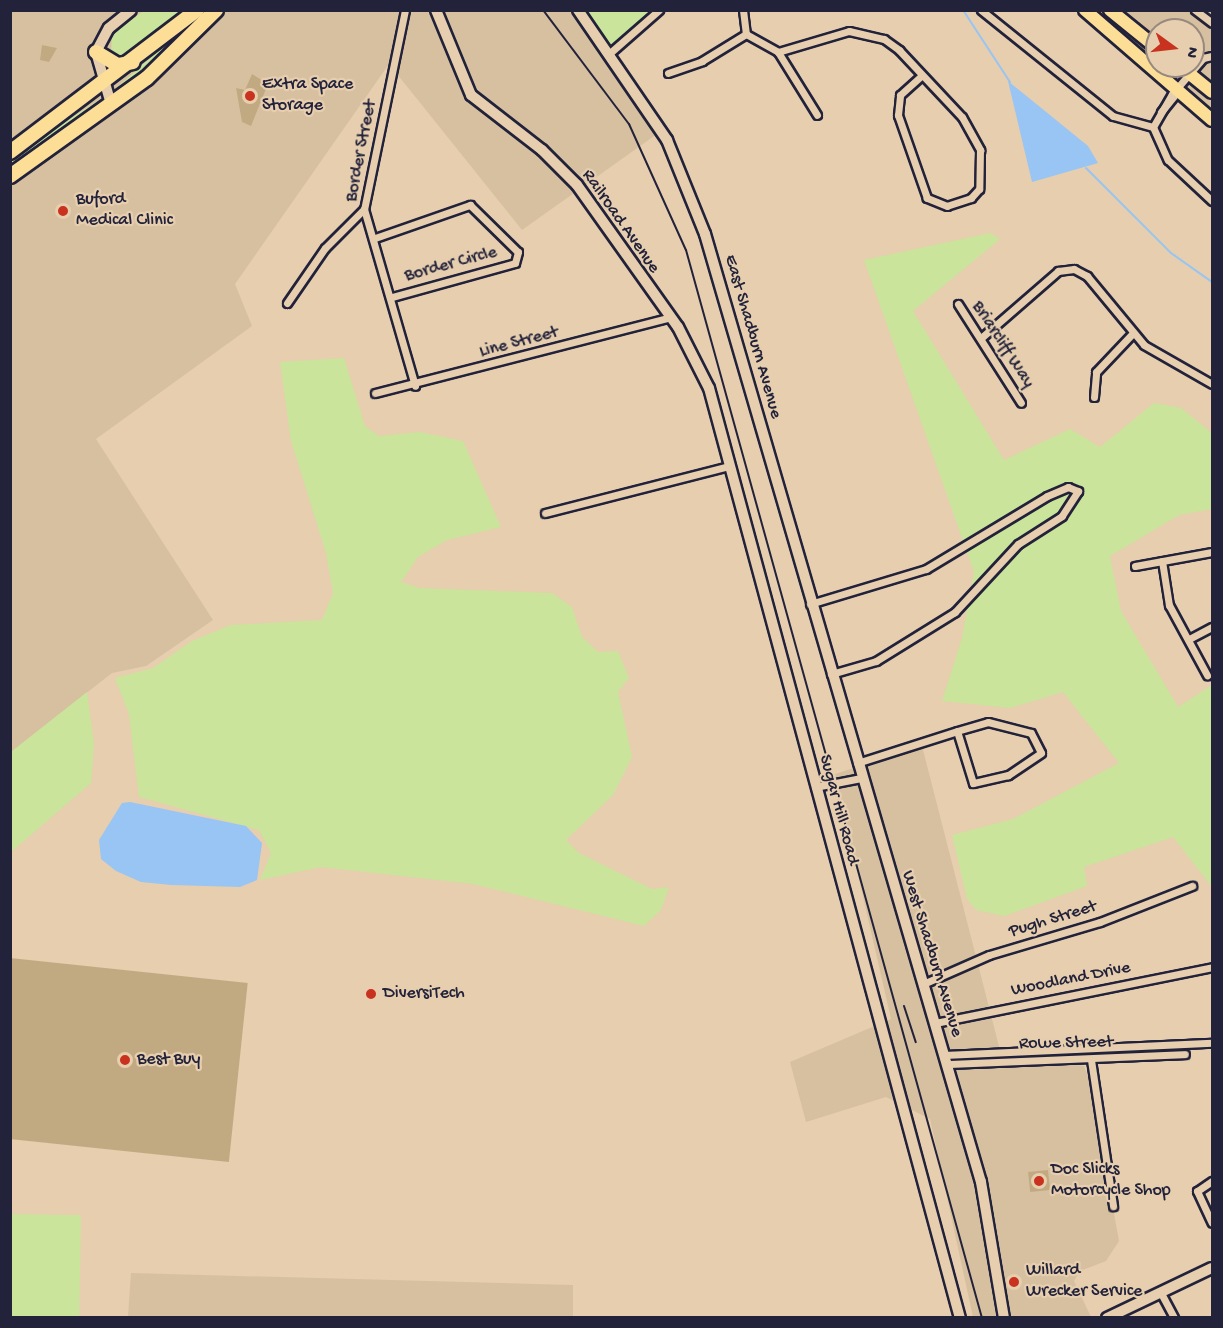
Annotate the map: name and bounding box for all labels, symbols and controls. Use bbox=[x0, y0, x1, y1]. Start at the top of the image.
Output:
north arrow bbox=[1145, 18, 1205, 78]
text: N bbox=[1180, 45, 1201, 60]
place label: Extra Space Storage bbox=[262, 75, 353, 118]
marker: Extra Space Storage bbox=[243, 89, 257, 103]
street label: Border Street bbox=[342, 98, 382, 204]
street label: Railroad Avenue bbox=[576, 166, 664, 278]
place label: Buford Medical Clinic bbox=[76, 190, 173, 232]
marker: Buford Medical Clinic bbox=[54, 202, 72, 220]
street label: Border Circle bbox=[402, 242, 500, 288]
street label: East Shadburn Avenue bbox=[718, 253, 786, 421]
street label: Briarcliff Way bbox=[966, 297, 1038, 393]
street label: Line Street bbox=[477, 322, 561, 364]
street label: Sugar Hill Road bbox=[813, 752, 863, 868]
street label: West Shadburn Avenue bbox=[895, 868, 967, 1040]
street label: Pugh Street bbox=[1007, 896, 1099, 944]
street label: Woodland Drive bbox=[1010, 958, 1132, 1002]
place label: DiversiTech bbox=[383, 983, 465, 1005]
marker: DiversiTech bbox=[364, 987, 378, 1001]
street label: Rowe Street bbox=[1019, 1032, 1113, 1056]
place label: Best Buy bbox=[137, 1049, 200, 1071]
marker: Best Buy bbox=[118, 1053, 132, 1067]
place label: Doc Slicks Motorcycle Shop bbox=[1051, 1160, 1171, 1202]
marker: Doc Slicks Motorcycle Shop bbox=[1032, 1174, 1046, 1188]
place label: Willard Wrecker Service bbox=[1026, 1261, 1142, 1304]
marker: Willard Wrecker Service bbox=[1007, 1275, 1021, 1289]

